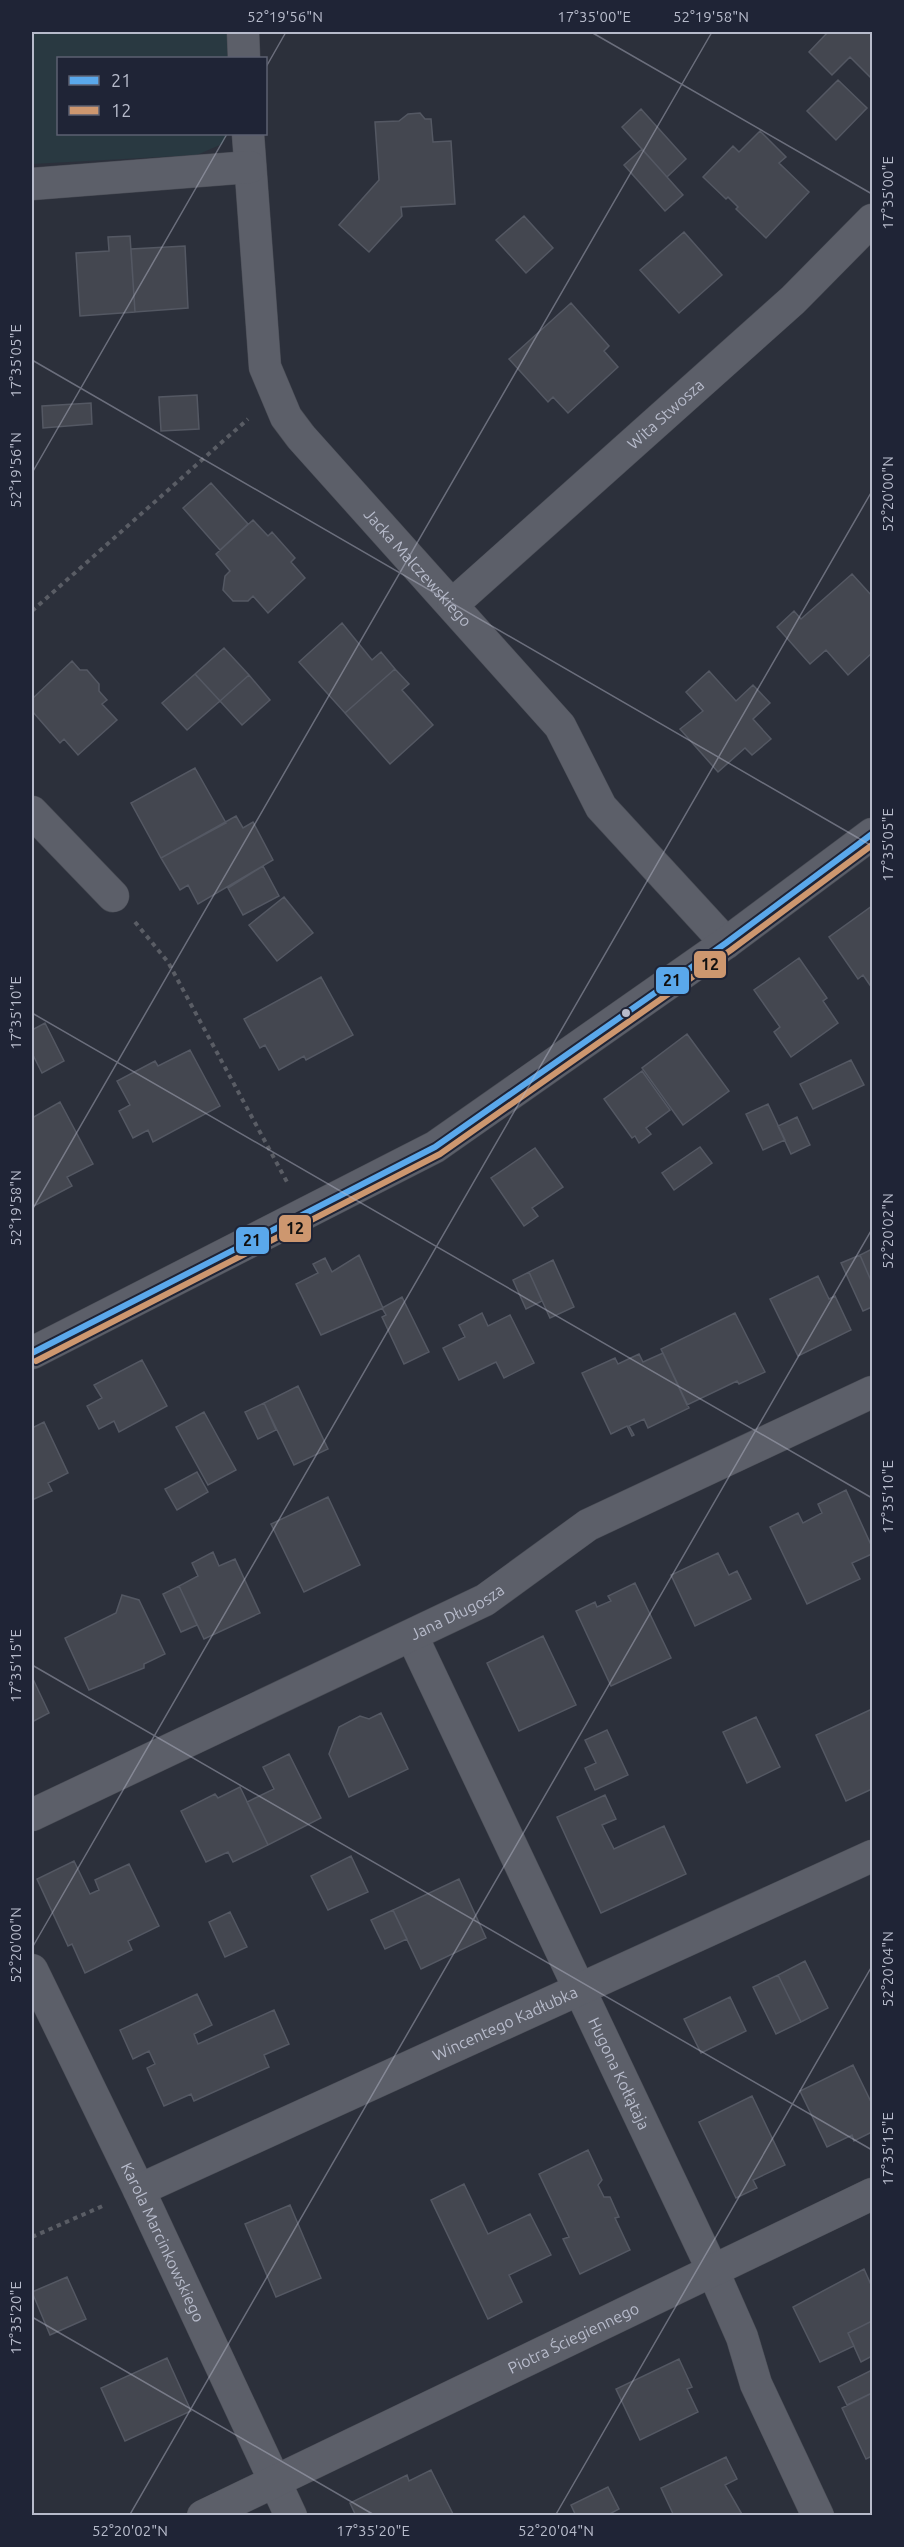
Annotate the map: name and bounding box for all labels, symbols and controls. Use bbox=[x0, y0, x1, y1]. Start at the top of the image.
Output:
text: 52°19'56"N bbox=[247, 8, 323, 25]
text: 17°35'00"E bbox=[557, 8, 631, 25]
text: 52°19'58"N bbox=[673, 8, 749, 25]
legend bbox=[57, 57, 267, 135]
text: 21 bbox=[111, 70, 131, 90]
text: 12 bbox=[111, 100, 131, 120]
text: 17°35'00"E bbox=[879, 156, 896, 230]
text: 17°35'05"E bbox=[7, 324, 24, 398]
street label: Wita Stwosza bbox=[624, 375, 707, 453]
text: 52°19'56"N bbox=[7, 432, 24, 508]
text: 52°20'00"N bbox=[879, 456, 896, 532]
street label: Jacka Malczewskiego bbox=[360, 505, 475, 630]
text: 17°35'05"E bbox=[879, 808, 896, 882]
line badge: 12 bbox=[693, 950, 727, 979]
text: 12 bbox=[701, 955, 719, 973]
line badge: 21 bbox=[655, 966, 690, 995]
text: 21 bbox=[663, 971, 681, 989]
text: 17°35'10"E bbox=[7, 976, 24, 1050]
unlabelled marker bbox=[620, 1007, 632, 1019]
text: 52°19'58"N bbox=[7, 1170, 24, 1246]
text: 52°20'02"N bbox=[879, 1193, 896, 1269]
line badge: 12 bbox=[278, 1214, 312, 1243]
text: 12 bbox=[286, 1219, 304, 1237]
line badge: 21 bbox=[235, 1226, 270, 1255]
text: 21 bbox=[243, 1231, 261, 1249]
text: 17°35'10"E bbox=[879, 1460, 896, 1534]
street label: Jana Długosza bbox=[407, 1580, 507, 1643]
text: 17°35'15"E bbox=[7, 1629, 24, 1703]
text: 52°20'00"N bbox=[7, 1907, 24, 1983]
text: 52°20'04"N bbox=[879, 1931, 896, 2007]
street label: Wincentego Kadłubka bbox=[429, 1982, 580, 2064]
street label: Hugona Kołłątaja bbox=[585, 2014, 654, 2132]
text: 17°35'15"E bbox=[879, 2112, 896, 2186]
street label: Karola Marcinkowskiego bbox=[118, 2159, 208, 2325]
text: 17°35'20"E bbox=[7, 2281, 24, 2355]
street label: Piotra Ściegiennego bbox=[505, 2299, 642, 2377]
text: 52°20'02"N bbox=[92, 2522, 168, 2539]
text: 17°35'20"E bbox=[336, 2522, 410, 2539]
text: 52°20'04"N bbox=[518, 2522, 594, 2539]

